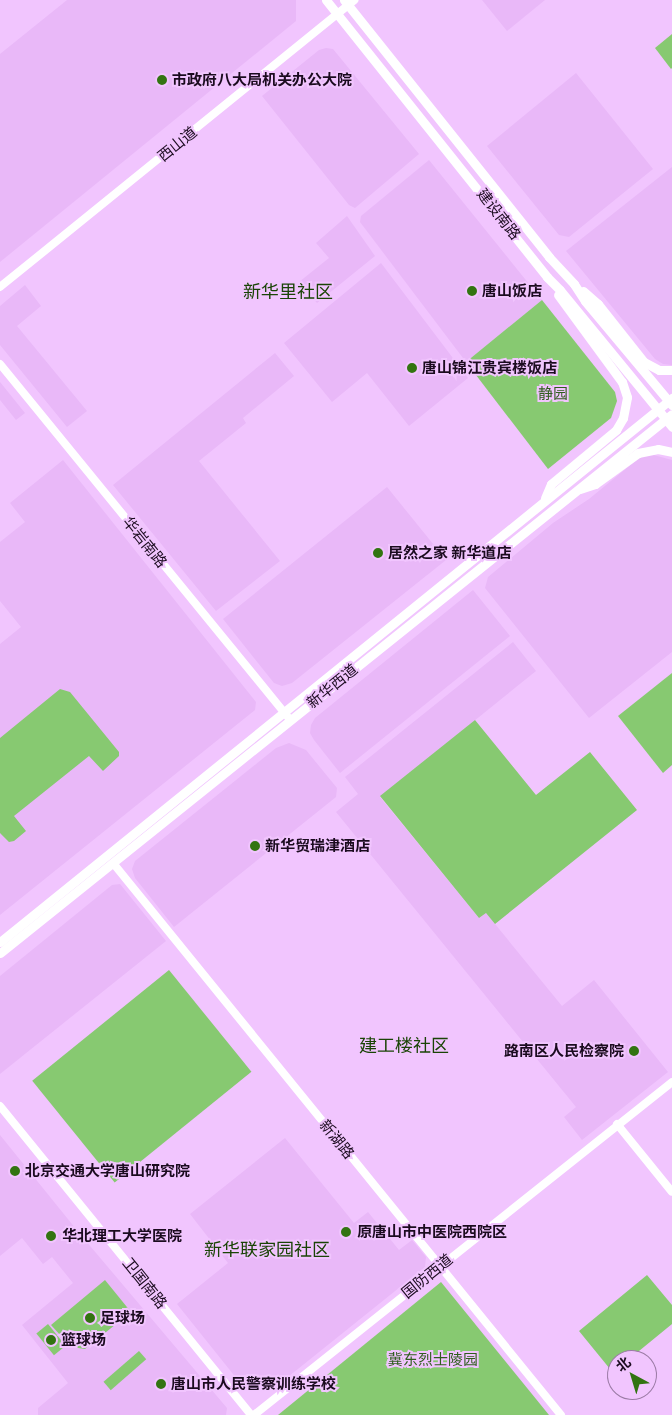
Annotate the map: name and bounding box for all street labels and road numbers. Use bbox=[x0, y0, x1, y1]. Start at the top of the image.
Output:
street label: 西山道 bbox=[154, 123, 200, 165]
street label: 建设南路 bbox=[473, 185, 525, 243]
street label: 华岩南路 bbox=[119, 513, 171, 571]
street label: 新华西道 bbox=[303, 660, 361, 712]
street label: 新湖路 bbox=[316, 1116, 358, 1162]
street label: 国防西道 bbox=[398, 1250, 456, 1302]
street label: 卫国南路 bbox=[119, 1254, 171, 1312]

